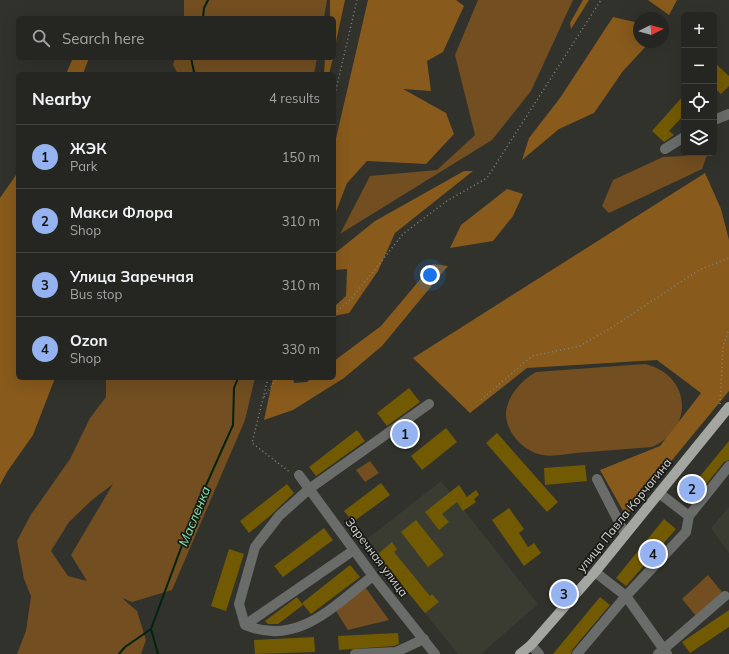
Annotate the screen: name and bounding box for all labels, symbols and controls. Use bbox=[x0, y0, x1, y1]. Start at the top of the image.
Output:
north arrow bbox=[633, 12, 669, 48]
map controls bbox=[681, 12, 717, 156]
button: + bbox=[681, 12, 717, 48]
search box bbox=[16, 16, 336, 60]
icon: search bbox=[30, 27, 52, 49]
text: Search here bbox=[62, 29, 144, 48]
button: − bbox=[681, 48, 717, 84]
button: locate bbox=[681, 84, 717, 120]
text: Nearby bbox=[32, 88, 91, 109]
text: 4 results bbox=[269, 90, 320, 106]
button: layers bbox=[681, 120, 717, 156]
text: ЖЭК bbox=[70, 139, 107, 158]
text: 1 bbox=[41, 149, 49, 165]
text: 150 m bbox=[282, 149, 320, 165]
text: Park bbox=[70, 158, 97, 174]
text: Макси Флора bbox=[70, 203, 173, 222]
text: 2 bbox=[41, 213, 49, 229]
text: 310 m bbox=[282, 213, 320, 229]
text: Shop bbox=[70, 222, 101, 238]
your location bbox=[420, 265, 440, 285]
text: Улица Заречная bbox=[70, 267, 194, 286]
text: 3 bbox=[41, 277, 49, 293]
text: 310 m bbox=[282, 277, 320, 293]
text: Bus stop bbox=[70, 286, 122, 302]
text: Ozon bbox=[70, 331, 107, 350]
text: 4 bbox=[41, 341, 49, 357]
text: 330 m bbox=[282, 341, 320, 357]
text: Shop bbox=[70, 350, 101, 366]
pin: 1 bbox=[392, 419, 418, 449]
street label: улица Павла Корчагина bbox=[574, 455, 674, 575]
pin: 2 bbox=[679, 474, 705, 504]
water label: Масленка bbox=[175, 484, 213, 548]
street label: Заречная улица bbox=[342, 515, 412, 599]
pin: 4 bbox=[640, 539, 666, 569]
pin: 3 bbox=[551, 579, 577, 609]

